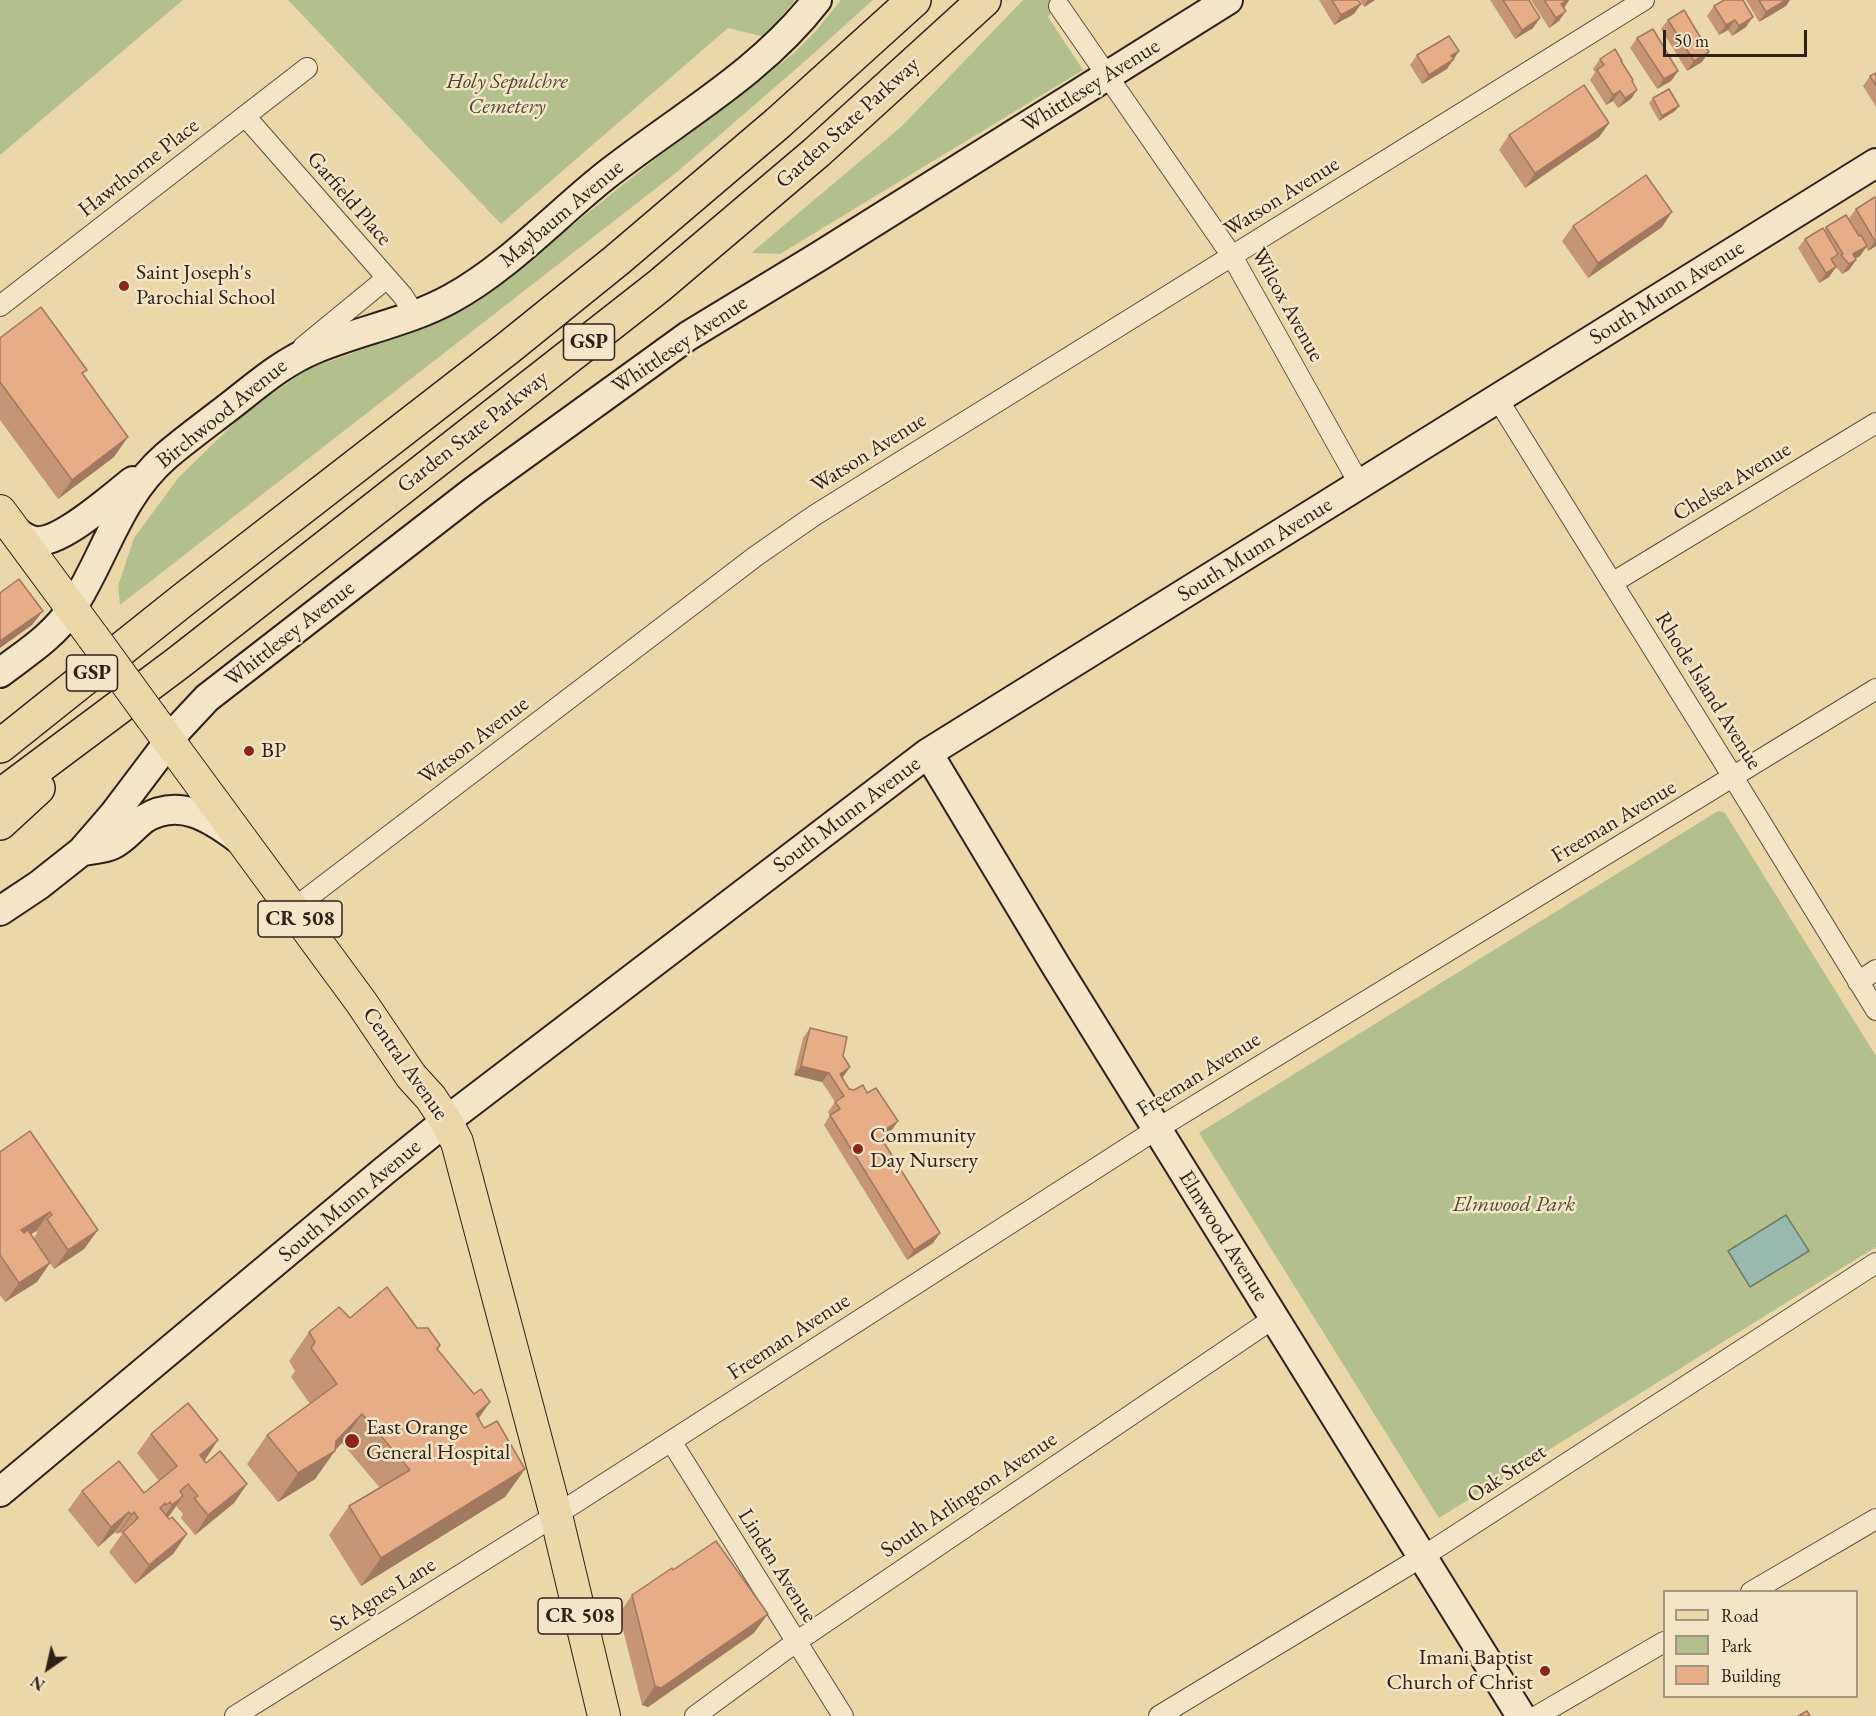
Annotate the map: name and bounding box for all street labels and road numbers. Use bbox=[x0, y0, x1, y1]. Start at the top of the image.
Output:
street label: Whittlesey Avenue bbox=[1017, 33, 1165, 139]
street label: Garden State Parkway bbox=[771, 52, 925, 194]
street label: Hawthorne Place bbox=[74, 113, 204, 223]
street label: Garfield Place bbox=[301, 146, 397, 252]
street label: Watson Avenue bbox=[1220, 151, 1344, 243]
street label: Maybaum Avenue bbox=[495, 155, 629, 273]
street label: South Munn Avenue bbox=[1585, 235, 1749, 351]
street label: Wilcox Avenue bbox=[1245, 243, 1329, 367]
street label: Whittlesey Avenue bbox=[607, 290, 753, 400]
road number: GSP bbox=[564, 324, 614, 360]
street label: Birchwood Avenue bbox=[151, 353, 293, 475]
street label: Garden State Parkway bbox=[392, 365, 554, 499]
street label: Watson Avenue bbox=[807, 407, 931, 499]
street label: Chelsea Avenue bbox=[1668, 436, 1796, 528]
street label: South Munn Avenue bbox=[1173, 492, 1337, 608]
street label: Whittlesey Avenue bbox=[220, 575, 360, 693]
street label: Rhode Island Avenue bbox=[1649, 607, 1767, 775]
road number: GSP bbox=[66, 655, 118, 691]
street label: Watson Avenue bbox=[414, 691, 534, 791]
street label: South Munn Avenue bbox=[768, 751, 926, 879]
street label: Freeman Avenue bbox=[1547, 774, 1681, 870]
road number: CR 508 bbox=[258, 901, 342, 937]
street label: Central Avenue bbox=[356, 1002, 454, 1126]
street label: Freeman Avenue bbox=[1132, 1027, 1266, 1123]
street label: South Munn Avenue bbox=[274, 1134, 426, 1268]
street label: Elmwood Avenue bbox=[1172, 1166, 1274, 1306]
street label: Freeman Avenue bbox=[723, 1288, 855, 1386]
street label: South Arlington Avenue bbox=[876, 1426, 1062, 1564]
street label: Oak Street bbox=[1463, 1439, 1551, 1509]
street label: Linden Avenue bbox=[732, 1504, 822, 1628]
street label: St Agnes Lane bbox=[325, 1552, 441, 1638]
road number: CR 508 bbox=[538, 1598, 622, 1634]

